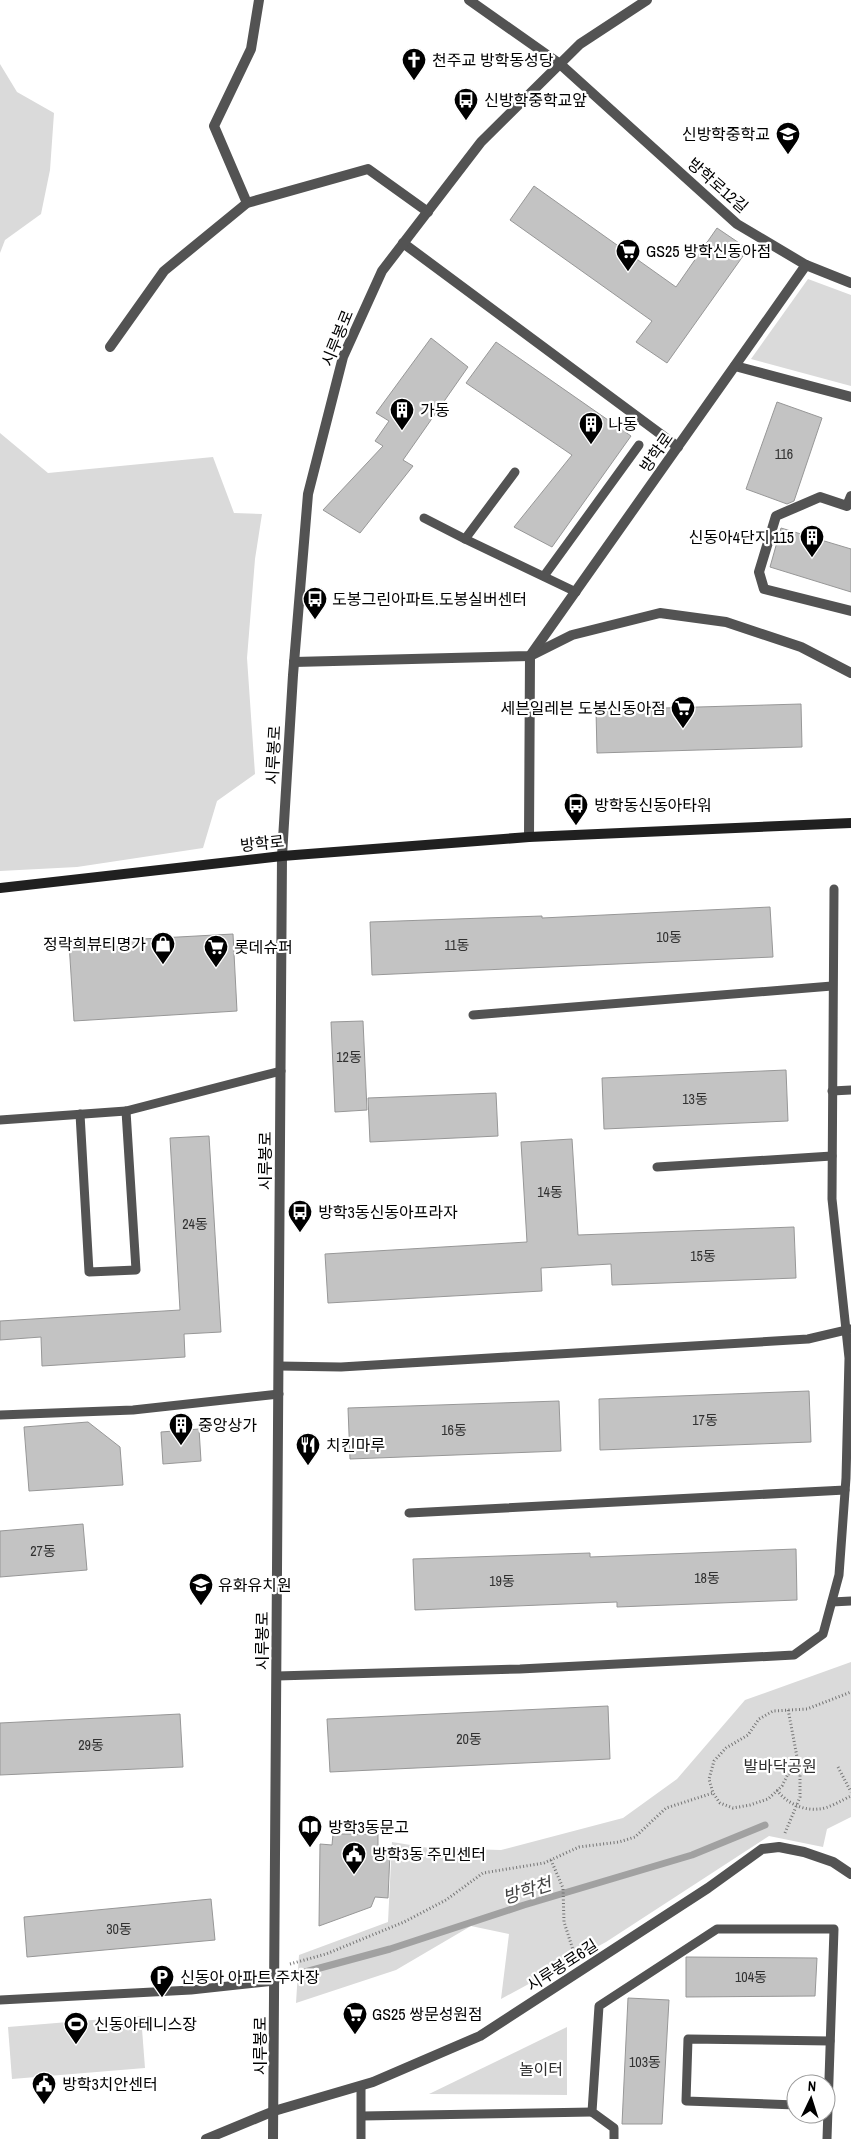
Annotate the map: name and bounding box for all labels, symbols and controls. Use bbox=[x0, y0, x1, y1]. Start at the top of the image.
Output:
church icon: 천주교 방학동성당 bbox=[401, 47, 427, 81]
place label: 천주교 방학동성당 bbox=[432, 49, 554, 71]
bus stop icon: 신방학중학교앞 bbox=[453, 87, 479, 121]
place label: 신방학중학교앞 bbox=[484, 89, 587, 111]
school or university icon: 신방학중학교 bbox=[775, 121, 801, 155]
place label: 신방학중학교 bbox=[682, 123, 770, 145]
street label: 방학로12길 bbox=[683, 153, 753, 217]
supermarket icon: GS25 방학신동아점 bbox=[615, 238, 641, 272]
place label: GS25 방학신동아점 bbox=[646, 240, 772, 262]
street label: 시루봉로 bbox=[316, 306, 358, 369]
building icon: 가동 bbox=[389, 397, 415, 431]
place label: 가동 bbox=[420, 399, 450, 421]
building icon: 나동 bbox=[578, 411, 604, 445]
place label: 나동 bbox=[608, 413, 638, 435]
street label: 방학로 bbox=[634, 427, 678, 476]
house number: 116 bbox=[775, 445, 793, 463]
building icon: 신동아4단지 115 bbox=[799, 524, 825, 558]
place label: 신동아4단지 115 bbox=[689, 526, 794, 548]
bus stop icon: 도봉그린아파트.도봉실버센터 bbox=[302, 586, 328, 620]
place label: 도봉그린아파트.도봉실버센터 bbox=[332, 588, 527, 610]
supermarket icon: 세븐일레븐 도봉신동아점 bbox=[670, 695, 696, 729]
place label: 세븐일레븐 도봉신동아점 bbox=[500, 697, 666, 719]
street label: 시루봉로 bbox=[260, 725, 286, 785]
bus stop icon: 방학동신동아타워 bbox=[563, 792, 589, 826]
place label: 방학동신동아타워 bbox=[594, 794, 712, 816]
street label: 방학로 bbox=[239, 830, 285, 856]
house number: 10동 bbox=[656, 928, 682, 946]
shop icon: 정락희뷰티명가 bbox=[150, 931, 176, 965]
place label: 정락희뷰티명가 bbox=[43, 933, 146, 955]
supermarket icon: 롯데슈퍼 bbox=[203, 934, 229, 968]
place label: 롯데슈퍼 bbox=[234, 936, 293, 958]
house number: 11동 bbox=[445, 936, 470, 954]
house number: 12동 bbox=[336, 1048, 362, 1066]
house number: 13동 bbox=[682, 1090, 708, 1108]
street label: 시루봉로 bbox=[254, 1131, 276, 1190]
house number: 14동 bbox=[537, 1183, 563, 1201]
bus stop icon: 방학3동신동아프라자 bbox=[287, 1199, 313, 1233]
place label: 방학3동신동아프라자 bbox=[318, 1201, 458, 1223]
house number: 24동 bbox=[182, 1215, 208, 1233]
house number: 15동 bbox=[690, 1247, 716, 1265]
house number: 17동 bbox=[692, 1411, 718, 1429]
building icon: 중앙상가 bbox=[168, 1412, 194, 1446]
place label: 중앙상가 bbox=[198, 1414, 257, 1436]
house number: 16동 bbox=[441, 1421, 467, 1439]
restaurant icon: 치킨마루 bbox=[295, 1432, 321, 1466]
place label: 치킨마루 bbox=[326, 1434, 385, 1456]
house number: 27동 bbox=[30, 1542, 56, 1560]
house number: 18동 bbox=[694, 1569, 720, 1587]
school or university icon: 유화유치원 bbox=[188, 1572, 214, 1606]
house number: 19동 bbox=[489, 1572, 515, 1590]
place label: 유화유치원 bbox=[218, 1574, 292, 1596]
street label: 시루봉로 bbox=[251, 1611, 273, 1670]
house number: 20동 bbox=[456, 1730, 482, 1748]
house number: 29동 bbox=[78, 1736, 104, 1754]
park label: 발바닥공원 bbox=[743, 1755, 817, 1777]
library icon: 방학3동문고 bbox=[297, 1814, 323, 1848]
place label: 방학3동문고 bbox=[328, 1816, 409, 1838]
public building icon: 방학3동 주민센터 bbox=[341, 1841, 367, 1875]
place label: 방학3동 주민센터 bbox=[372, 1843, 486, 1865]
water label: 방학천 bbox=[499, 1871, 557, 1910]
house number: 30동 bbox=[106, 1920, 132, 1938]
street label: 시루봉로6길 bbox=[522, 1934, 602, 1996]
parking icon: 신동아 아파트 주차장 bbox=[149, 1964, 175, 1998]
place label: 신동아 아파트 주차장 bbox=[180, 1966, 320, 1988]
house number: 104동 bbox=[735, 1968, 767, 1986]
supermarket icon: GS25 쌍문성원점 bbox=[342, 2001, 368, 2035]
place label: GS25 쌍문성원점 bbox=[372, 2003, 483, 2025]
sports icon: 신동아테니스장 bbox=[63, 2011, 89, 2045]
place label: 신동아테니스장 bbox=[94, 2013, 197, 2035]
street label: 시루봉로 bbox=[249, 2016, 271, 2075]
house number: 103동 bbox=[629, 2053, 661, 2071]
park label: 놀이터 bbox=[519, 2058, 563, 2080]
public building icon: 방학3치안센터 bbox=[31, 2071, 57, 2105]
place label: 방학3치안센터 bbox=[62, 2073, 158, 2095]
north arrow bbox=[786, 2074, 836, 2124]
text: N bbox=[807, 2077, 817, 2095]

